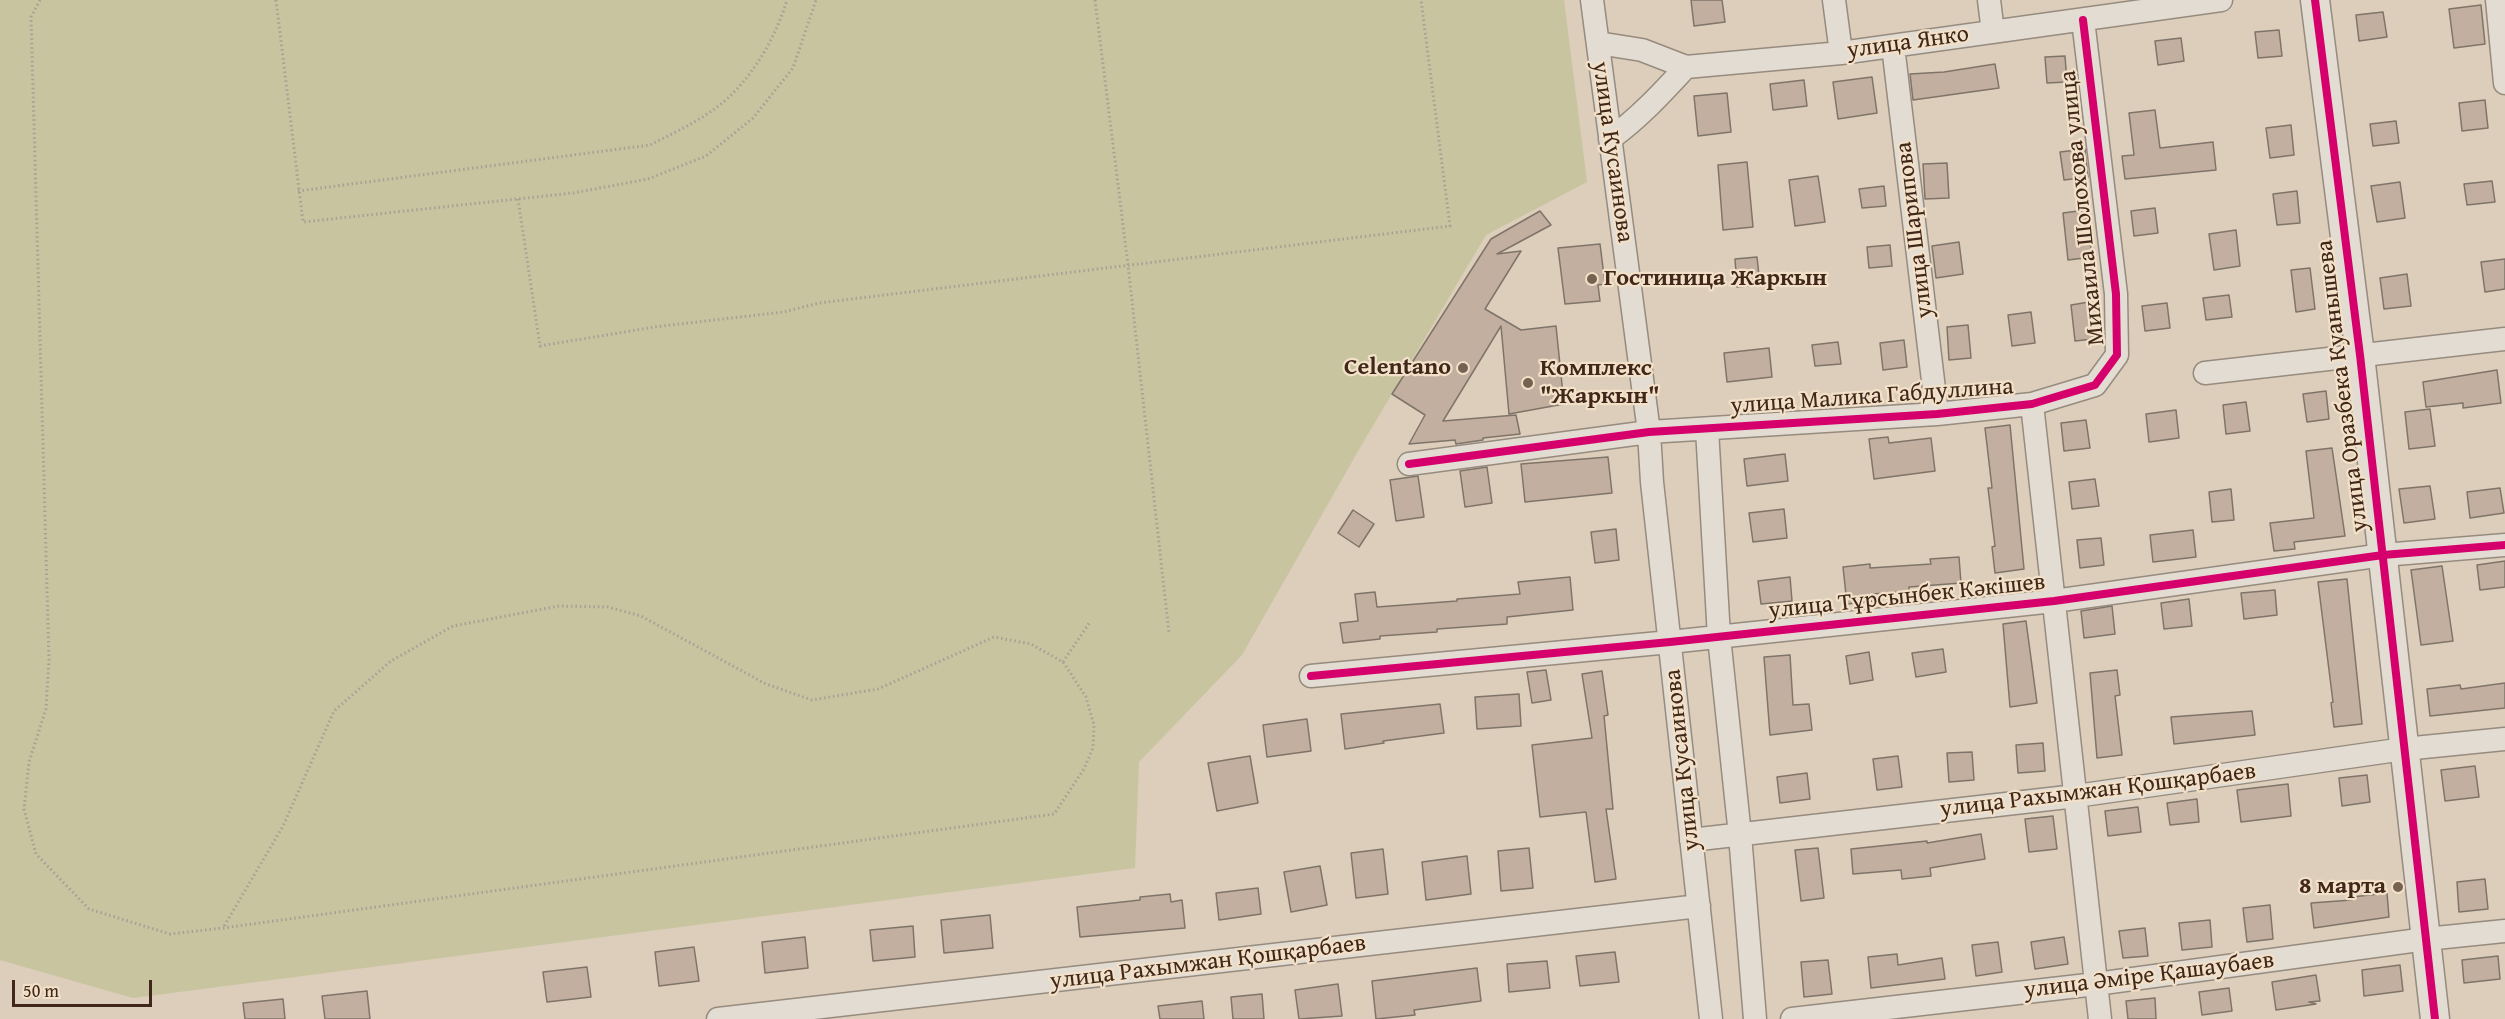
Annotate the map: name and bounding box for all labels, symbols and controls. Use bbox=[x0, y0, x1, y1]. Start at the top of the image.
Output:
street label: улица Янко bbox=[1845, 20, 1971, 66]
street label: улица Кусаинова bbox=[1585, 60, 1639, 244]
street label: Михаила Шолохова улица bbox=[2054, 69, 2112, 347]
street label: улица Шарипова bbox=[1890, 140, 1940, 320]
street label: улица Оразбека Куанышева bbox=[2311, 238, 2375, 534]
place label: Гостиница Жаркын bbox=[1604, 265, 1827, 293]
marker: Гостиница Жаркын bbox=[1585, 272, 1599, 286]
place label: Celentano bbox=[1344, 354, 1451, 382]
place label: Комплекс "Жаркын" bbox=[1540, 355, 1660, 411]
marker: Celentano bbox=[1456, 361, 1470, 375]
street label: улица Малика Габдуллина bbox=[1729, 373, 2015, 421]
marker: Комплекс "Жаркын" bbox=[1521, 376, 1535, 390]
street label: улица Тұрсынбек Кәкішев bbox=[1767, 568, 2047, 626]
street label: улица Кусаинова bbox=[1659, 668, 1707, 852]
street label: улица Рахымжан Қошқарбаев bbox=[1938, 757, 2258, 825]
place label: 8 марта bbox=[2299, 873, 2386, 901]
marker: 8 марта bbox=[2391, 880, 2405, 894]
street label: улица Рахымжан Қошқарбаев bbox=[1048, 929, 1368, 997]
street label: улица Әміре Қашаубаев bbox=[2022, 946, 2276, 1006]
scale bar bbox=[15, 968, 154, 1006]
text: 50 m bbox=[23, 977, 59, 1004]

